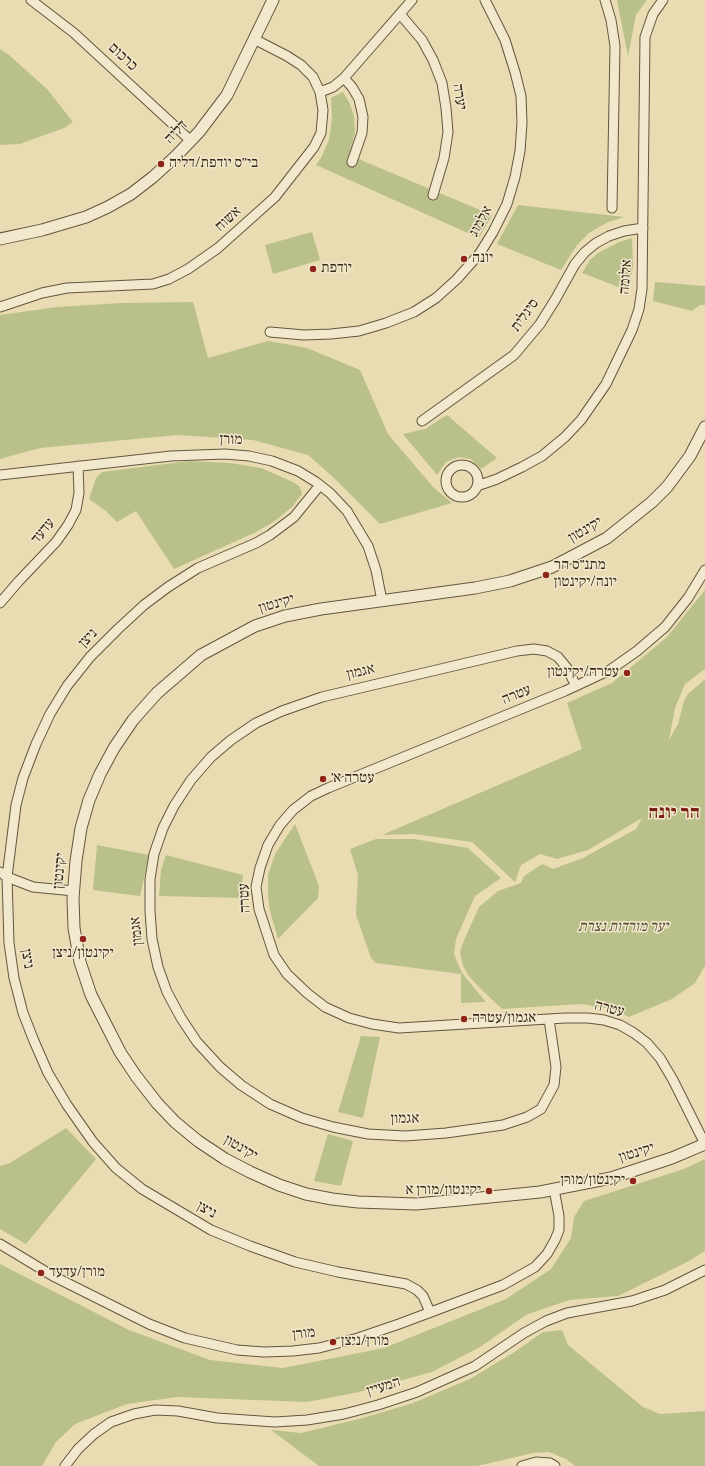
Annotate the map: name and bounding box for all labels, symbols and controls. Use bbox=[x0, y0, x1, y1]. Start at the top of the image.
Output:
street label: כרכום bbox=[104, 40, 140, 76]
street label: יערה bbox=[447, 83, 469, 111]
street label: דליה bbox=[161, 117, 193, 149]
place label: בי״ס יודפת/דליה bbox=[169, 155, 258, 173]
marker: בי״ס יודפת/דליה bbox=[156, 159, 166, 169]
street label: אשוח bbox=[212, 203, 246, 237]
street label: אלמוג bbox=[466, 203, 498, 241]
place label: יונה bbox=[472, 250, 493, 268]
marker: יונה bbox=[459, 254, 469, 264]
street label: אלומה bbox=[617, 259, 637, 295]
place label: יודפת bbox=[321, 260, 352, 278]
marker: יודפת bbox=[308, 264, 318, 274]
street label: סיגלית bbox=[508, 296, 544, 336]
street label: מורן bbox=[219, 432, 243, 450]
street label: יקינטון bbox=[566, 514, 606, 548]
street label: עדעד bbox=[28, 516, 60, 548]
place label: מתנ״ס הר יונה/יקינטון bbox=[554, 557, 617, 592]
marker: מתנ״ס הר יונה/יקינטון bbox=[541, 570, 551, 580]
street label: יקינטון bbox=[257, 591, 297, 619]
street label: ניצן bbox=[76, 626, 102, 652]
street label: אגמון bbox=[345, 661, 377, 685]
place label: עטרה/יקינטון bbox=[547, 664, 619, 682]
marker: עטרה/יקינטון bbox=[622, 668, 632, 678]
street label: עטרה bbox=[500, 682, 534, 710]
place label: עטרה א׳ bbox=[331, 770, 374, 788]
marker: עטרה א׳ bbox=[318, 774, 328, 784]
district label: הר יונה bbox=[648, 804, 700, 826]
street label: יקינטון bbox=[50, 852, 72, 890]
street label: עטרה bbox=[236, 882, 256, 914]
street label: אגמון bbox=[128, 916, 148, 946]
park label: יער מורדות נצרת bbox=[578, 919, 668, 937]
marker: יקינטון/ניצן bbox=[78, 934, 88, 944]
place label: יקינטון/ניצן bbox=[52, 945, 114, 963]
street label: ניצן bbox=[16, 948, 36, 970]
street label: עטרה bbox=[592, 998, 626, 1022]
place label: אגמון/עטרה bbox=[472, 1010, 536, 1028]
marker: אגמון/עטרה bbox=[459, 1014, 469, 1024]
street label: אגמון bbox=[391, 1111, 419, 1129]
street label: יקינטון bbox=[220, 1132, 260, 1166]
street label: יקינטון bbox=[617, 1140, 657, 1168]
place label: יקינטון/מורן bbox=[561, 1172, 625, 1190]
marker: יקינטון/מורן bbox=[628, 1176, 638, 1186]
place label: יקינטון/מורן א bbox=[406, 1182, 481, 1200]
marker: יקינטון/מורן א bbox=[484, 1186, 494, 1196]
street label: ניצן bbox=[193, 1198, 219, 1224]
place label: מורן/עדעד bbox=[49, 1264, 105, 1282]
marker: מורן/עדעד bbox=[36, 1268, 46, 1278]
street label: מורן bbox=[292, 1325, 316, 1345]
place label: מורן/ניצן bbox=[341, 1333, 389, 1351]
marker: מורן/ניצן bbox=[328, 1337, 338, 1347]
street label: המעיין bbox=[365, 1374, 403, 1402]

